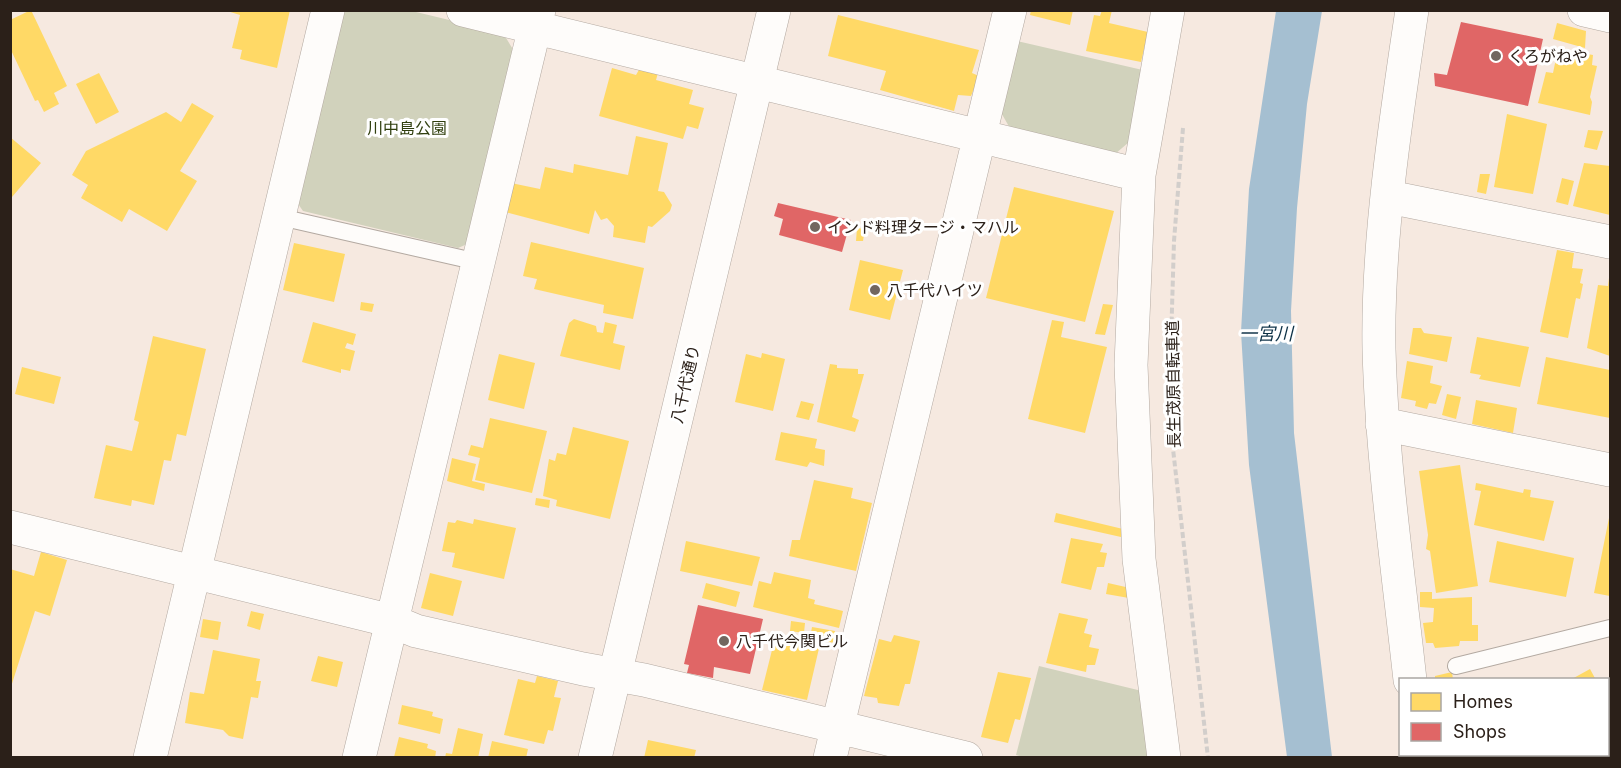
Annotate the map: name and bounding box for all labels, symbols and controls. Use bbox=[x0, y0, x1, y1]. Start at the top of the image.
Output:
place label: くろがねや bbox=[1508, 46, 1588, 66]
marker: くろがねや bbox=[1489, 49, 1503, 63]
park label: 川中島公園 bbox=[367, 118, 447, 138]
place label: インド料理タージ・マハル bbox=[827, 217, 1019, 237]
marker: インド料理タージ・マハル bbox=[808, 220, 822, 234]
place label: 八千代ハイツ bbox=[887, 280, 983, 300]
marker: 八千代ハイツ bbox=[868, 283, 882, 297]
street label: 長生茂原自転車道 bbox=[1162, 320, 1184, 448]
water label: 一宮川 bbox=[1239, 323, 1295, 344]
street label: 八千代通り bbox=[666, 343, 704, 425]
place label: 八千代今関ビル bbox=[736, 631, 848, 651]
marker: 八千代今関ビル bbox=[717, 634, 731, 648]
legend bbox=[1399, 678, 1609, 756]
text: Homes bbox=[1453, 691, 1513, 712]
text: Shops bbox=[1453, 721, 1507, 742]

